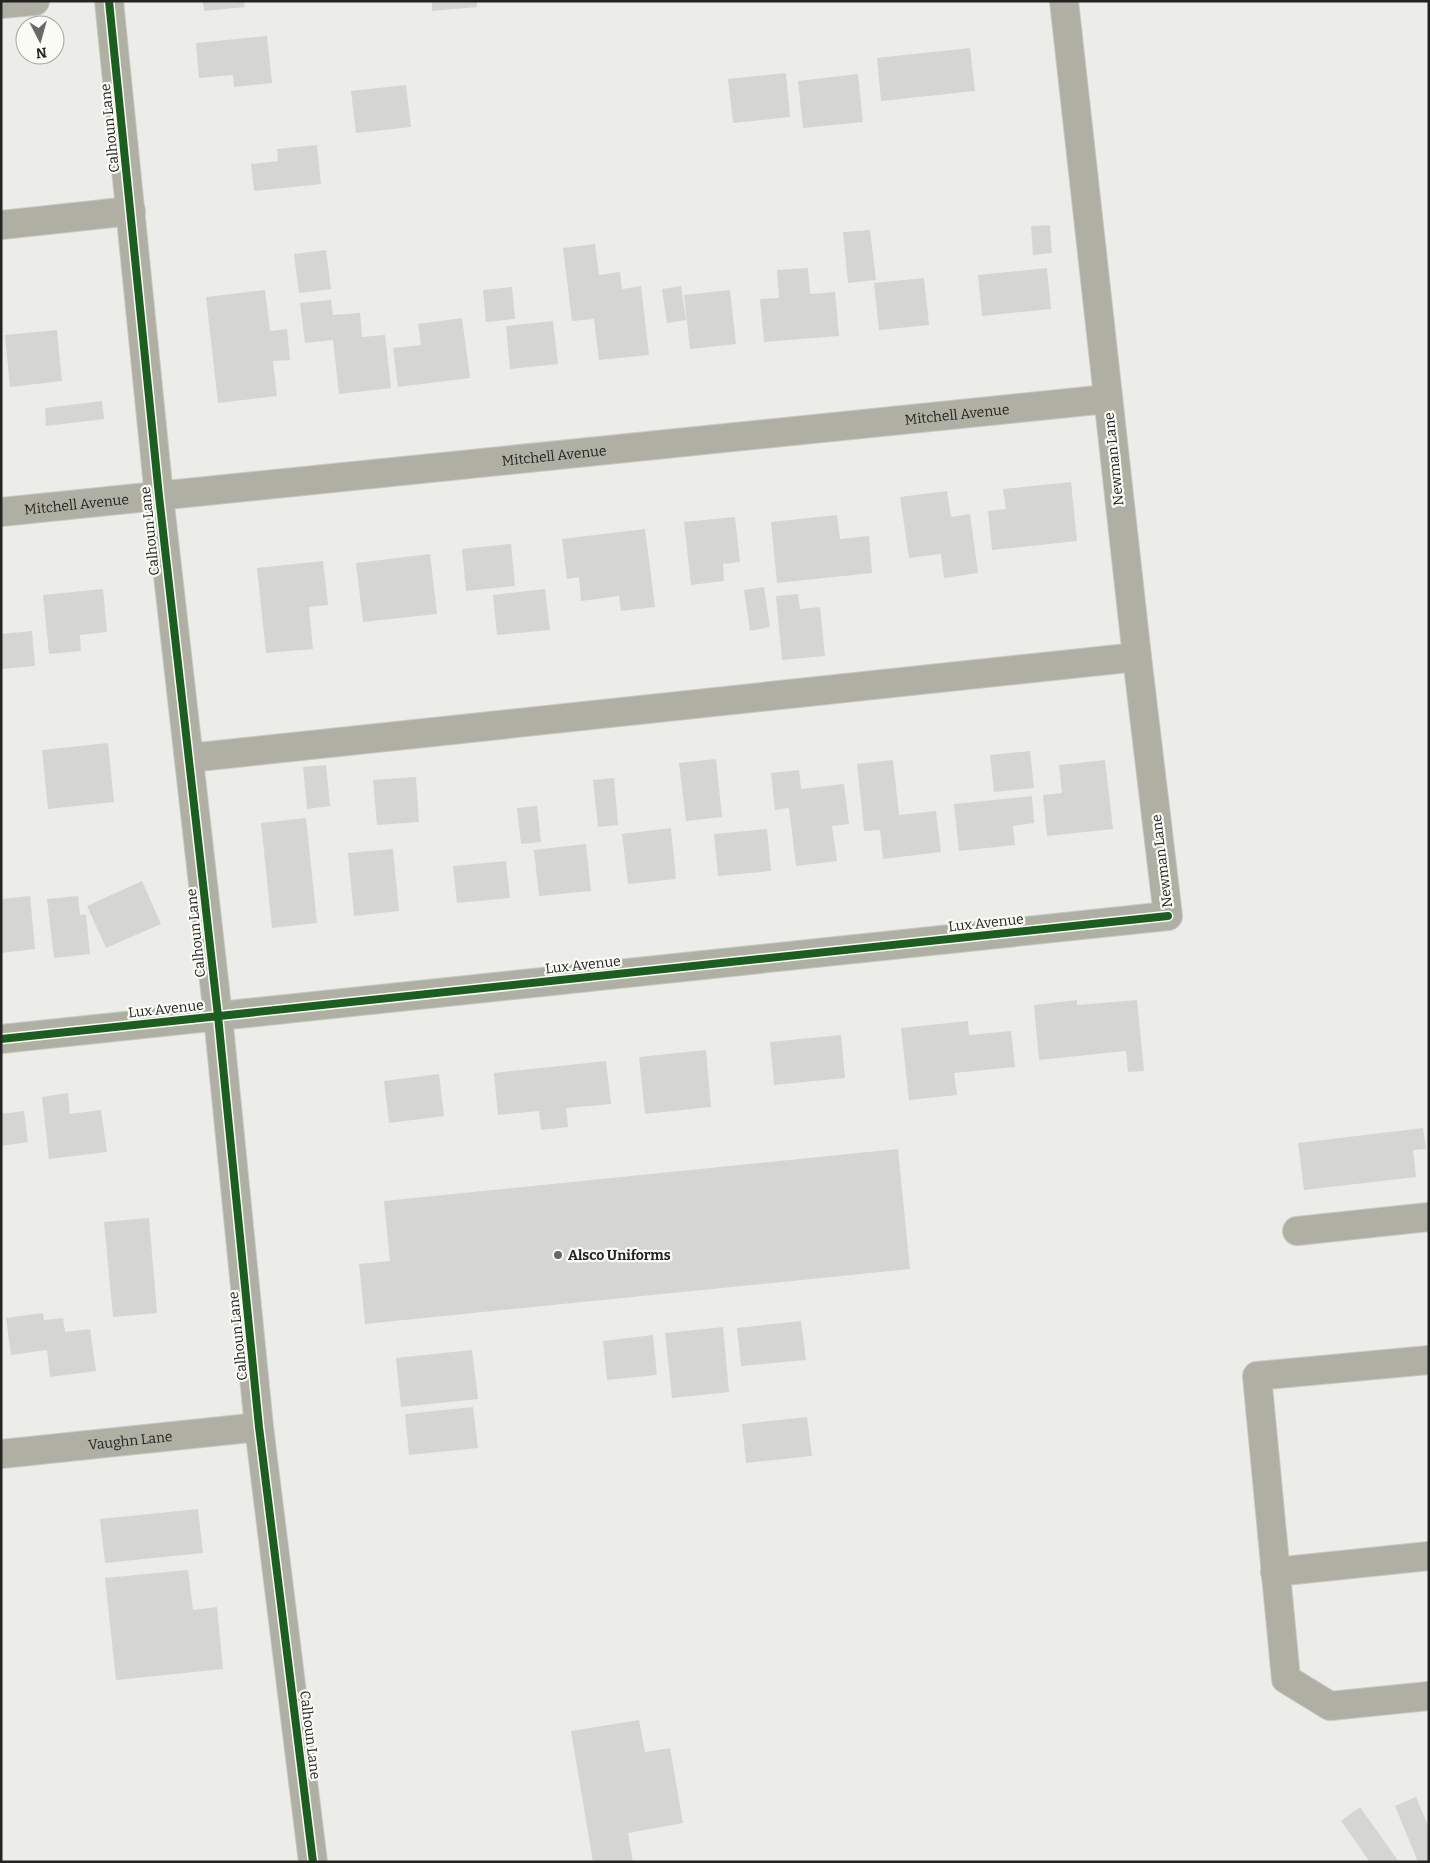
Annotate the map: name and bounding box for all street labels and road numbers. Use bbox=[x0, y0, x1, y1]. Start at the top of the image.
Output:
street label: Calhoun Lane bbox=[97, 83, 123, 173]
street label: Mitchell Avenue bbox=[904, 401, 1010, 428]
street label: Newman Lane bbox=[1101, 411, 1127, 507]
street label: Mitchell Avenue bbox=[501, 442, 607, 469]
street label: Calhoun Lane bbox=[137, 486, 163, 576]
street label: Mitchell Avenue bbox=[23, 490, 130, 518]
street label: Newman Lane bbox=[1148, 813, 1176, 909]
street label: Calhoun Lane bbox=[183, 888, 209, 978]
street label: Lux Avenue bbox=[947, 911, 1025, 935]
street label: Lux Avenue bbox=[544, 953, 622, 977]
street label: Lux Avenue bbox=[127, 997, 205, 1021]
street label: Calhoun Lane bbox=[225, 1291, 251, 1381]
street label: Vaughn Lane bbox=[87, 1428, 173, 1453]
street label: Calhoun Lane bbox=[296, 1690, 324, 1780]

